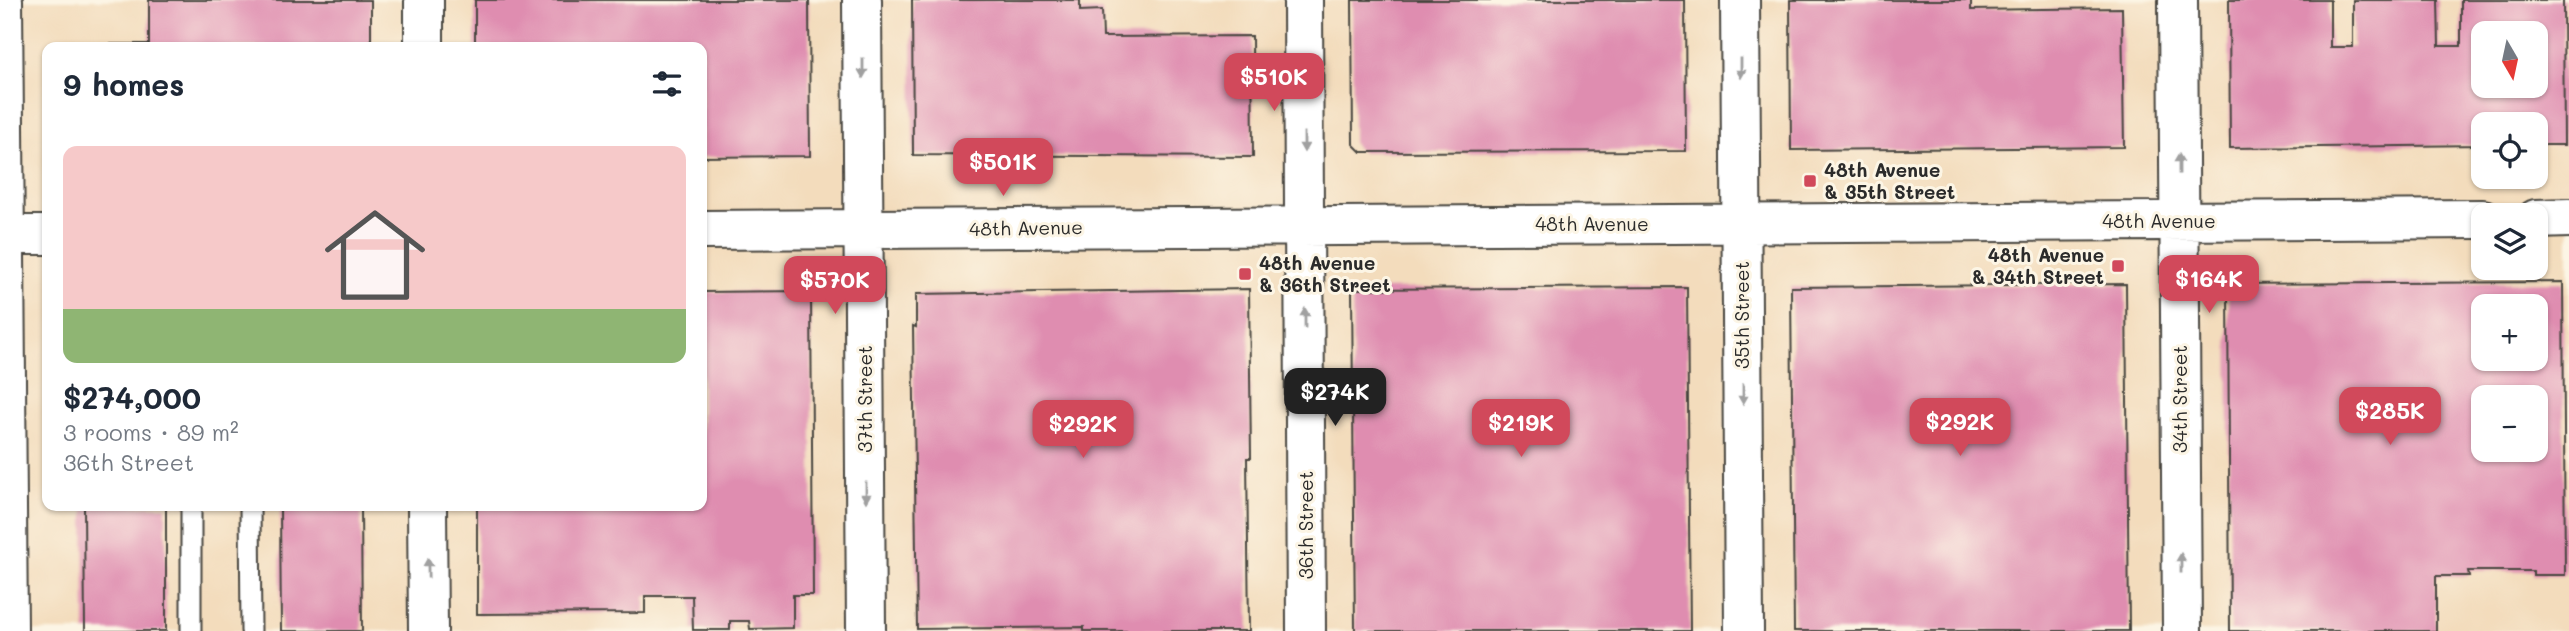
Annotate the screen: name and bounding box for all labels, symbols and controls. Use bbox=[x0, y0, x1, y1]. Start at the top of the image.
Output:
north arrow bbox=[2471, 21, 2548, 98]
map controls bbox=[2471, 21, 2548, 462]
pin: $510K bbox=[1225, 54, 1323, 113]
one-way arrow bbox=[857, 57, 869, 79]
one-way arrow bbox=[1735, 57, 1747, 79]
text: $510K bbox=[1240, 61, 1308, 91]
text: 9 homes bbox=[63, 64, 184, 104]
icon: filters bbox=[648, 65, 686, 103]
button: locate bbox=[2471, 112, 2548, 189]
one-way arrow bbox=[1298, 131, 1309, 153]
pin: $501K bbox=[954, 138, 1052, 198]
text: $501K bbox=[969, 146, 1037, 176]
one-way arrow bbox=[2173, 153, 2185, 175]
place label: 48th Avenue & 35th Street bbox=[1824, 157, 1955, 204]
marker: 48th Avenue & 35th Street bbox=[1802, 173, 1818, 189]
icon: home bbox=[312, 192, 438, 318]
button: layers bbox=[2471, 203, 2548, 280]
street label: 48th Avenue bbox=[2102, 208, 2216, 233]
street label: 48th Avenue bbox=[1535, 211, 1649, 236]
street label: 48th Avenue bbox=[969, 214, 1083, 241]
place label: 48th Avenue & 34th Street bbox=[1972, 242, 2104, 289]
place label: 48th Avenue & 36th Street bbox=[1259, 250, 1391, 297]
pin: $570K bbox=[786, 256, 884, 316]
pin: $164K bbox=[2160, 256, 2258, 315]
marker: 48th Avenue & 34th Street bbox=[2110, 258, 2126, 274]
street label: 35th Street bbox=[1729, 261, 1754, 369]
text: $164K bbox=[2175, 263, 2243, 293]
text: $570K bbox=[800, 264, 870, 294]
marker: 48th Avenue & 36th Street bbox=[1237, 266, 1253, 282]
button: + bbox=[2471, 294, 2548, 371]
one-way arrow bbox=[1299, 307, 1310, 329]
street label: 37th Street bbox=[852, 345, 877, 453]
street label: 34th Street bbox=[2167, 345, 2192, 453]
pin: $274K bbox=[1286, 368, 1384, 428]
text: $274K bbox=[1300, 376, 1370, 406]
text: $274,000 bbox=[63, 377, 201, 417]
one-way arrow bbox=[1737, 383, 1749, 405]
button: − bbox=[2471, 385, 2548, 462]
pin: $285K bbox=[2341, 388, 2439, 447]
text: $285K bbox=[2355, 395, 2425, 425]
pin: $292K bbox=[1911, 398, 2009, 458]
pin: $292K bbox=[1034, 400, 1132, 460]
pin: $219K bbox=[1472, 400, 1570, 459]
text: $292K bbox=[1926, 406, 1994, 436]
text: $219K bbox=[1488, 407, 1554, 437]
text: $292K bbox=[1049, 408, 1117, 438]
text: 3 rooms · 89 m² bbox=[63, 417, 239, 447]
text: 36th Street bbox=[63, 447, 194, 477]
street label: 36th Street bbox=[1293, 471, 1318, 579]
one-way arrow bbox=[860, 481, 872, 503]
one-way arrow bbox=[2175, 552, 2187, 574]
one-way arrow bbox=[422, 557, 434, 579]

